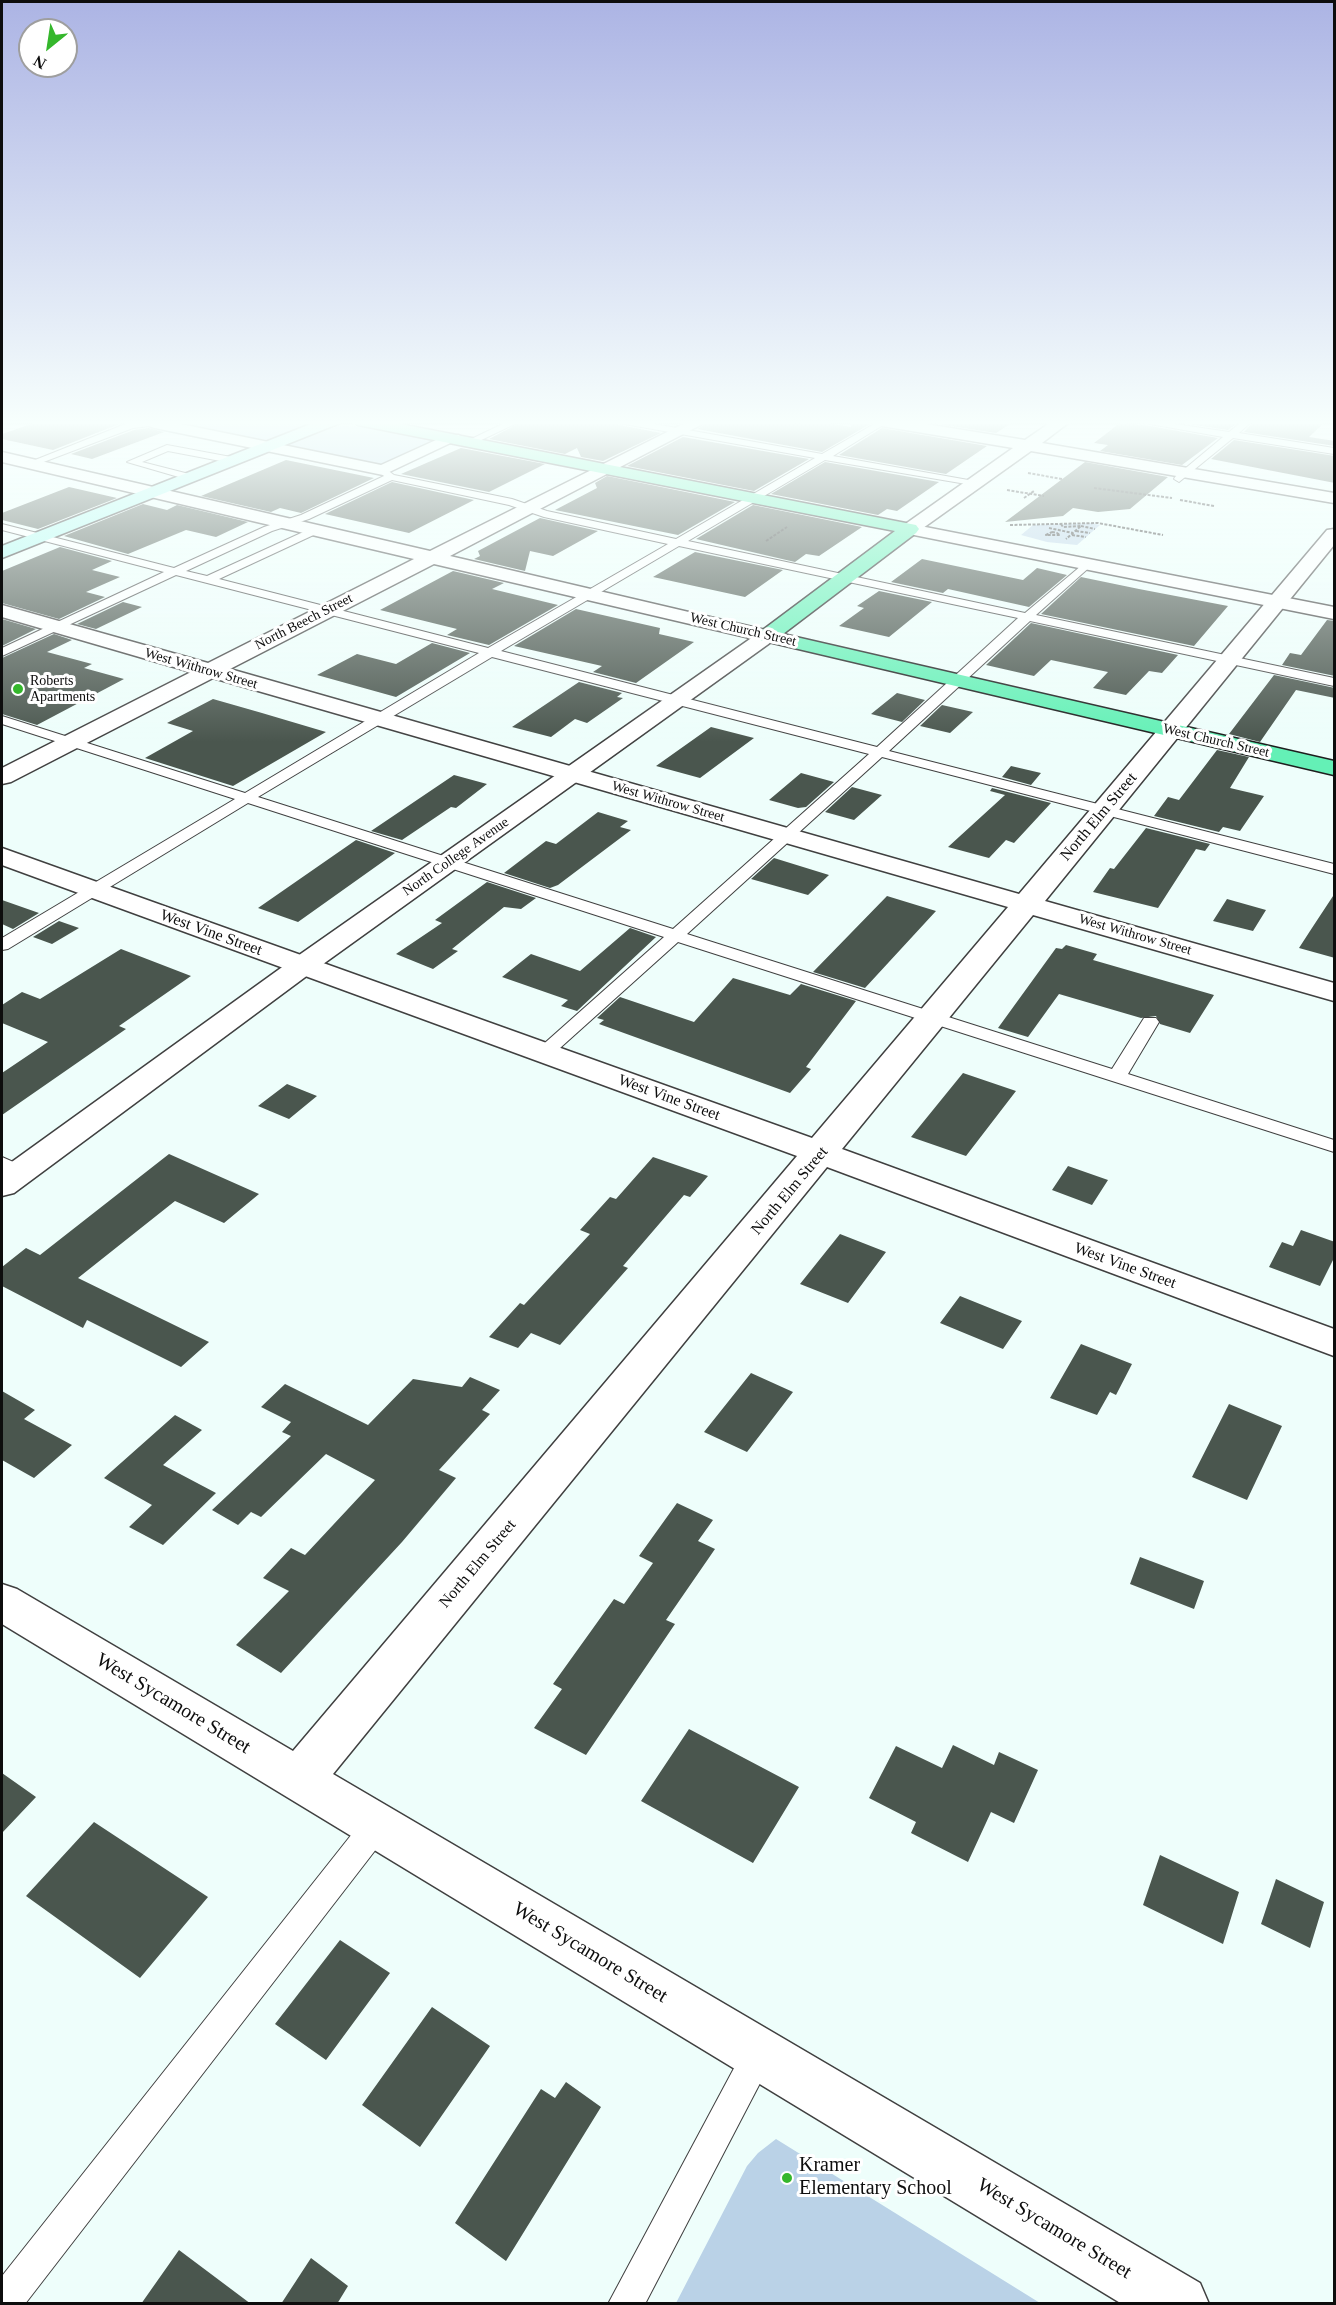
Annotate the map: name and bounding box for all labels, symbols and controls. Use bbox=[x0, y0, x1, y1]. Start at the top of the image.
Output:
north arrow bbox=[18, 18, 78, 78]
text: N bbox=[30, 52, 49, 73]
street label: North Beech Street bbox=[252, 590, 356, 654]
street label: West Church Street bbox=[688, 610, 798, 650]
street label: West Withrow Street bbox=[143, 645, 259, 693]
place label: Roberts Apartments bbox=[30, 673, 95, 706]
marker: Roberts Apartments bbox=[11, 682, 25, 696]
street label: West Church Street bbox=[1161, 721, 1271, 761]
street label: North Elm Street bbox=[1057, 769, 1141, 865]
street label: West Withrow Street bbox=[610, 778, 726, 826]
street label: North College Avenue bbox=[400, 814, 512, 900]
street label: West Vine Street bbox=[157, 906, 265, 960]
street label: West Withrow Street bbox=[1077, 911, 1193, 959]
street label: West Vine Street bbox=[615, 1071, 723, 1125]
street label: North Elm Street bbox=[748, 1143, 832, 1239]
street label: West Vine Street bbox=[1071, 1239, 1179, 1293]
street label: North Elm Street bbox=[436, 1516, 520, 1612]
street label: West Sycamore Street bbox=[91, 1648, 255, 1760]
street label: West Sycamore Street bbox=[508, 1897, 672, 2009]
place label: Kramer Elementary School bbox=[799, 2154, 952, 2201]
marker: Kramer Elementary School bbox=[780, 2171, 794, 2185]
street label: West Sycamore Street bbox=[972, 2173, 1136, 2285]

